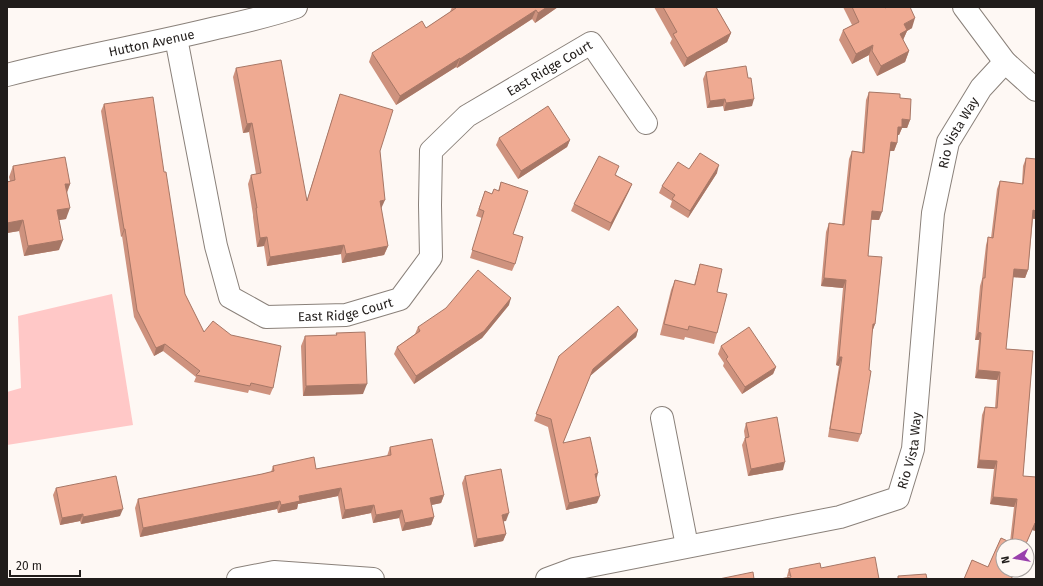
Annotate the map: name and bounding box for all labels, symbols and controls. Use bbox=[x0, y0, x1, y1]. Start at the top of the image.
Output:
street label: Hutton Avenue bbox=[107, 26, 196, 59]
street label: East Ridge Court bbox=[504, 37, 595, 99]
street label: Rio Vista Way bbox=[935, 93, 982, 170]
street label: East Ridge Court bbox=[298, 294, 395, 324]
street label: Rio Vista Way bbox=[894, 411, 924, 491]
north arrow bbox=[995, 538, 1035, 578]
scale bar bbox=[10, 552, 80, 578]
text: N bbox=[999, 555, 1013, 565]
text: 20 m bbox=[16, 559, 42, 573]

